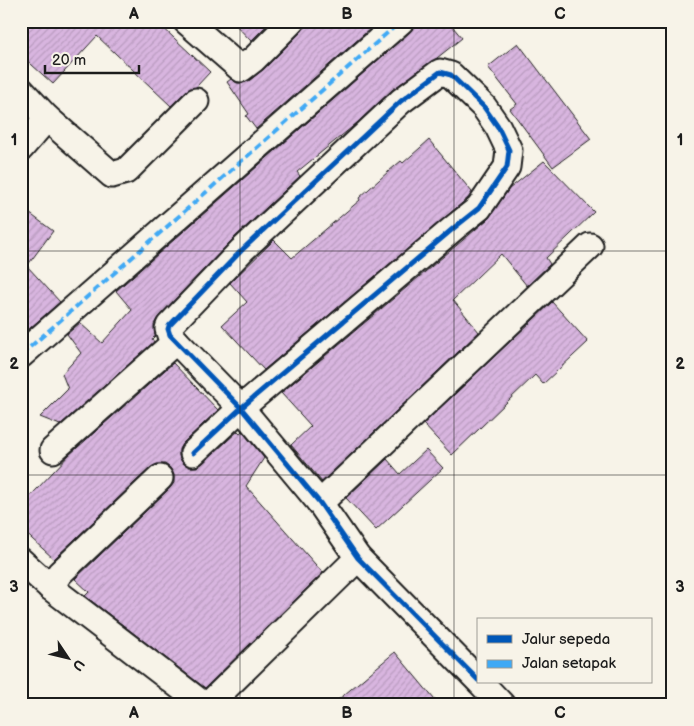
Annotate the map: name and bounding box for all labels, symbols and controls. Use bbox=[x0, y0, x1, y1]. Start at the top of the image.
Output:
text: A bbox=[128, 5, 139, 24]
text: B bbox=[341, 5, 353, 24]
text: C bbox=[554, 5, 566, 24]
scale bar bbox=[45, 42, 139, 74]
text: 20 m bbox=[52, 51, 86, 70]
text: 1 bbox=[11, 131, 17, 150]
text: 1 bbox=[677, 131, 683, 150]
text: 2 bbox=[9, 355, 19, 374]
text: 2 bbox=[675, 355, 685, 374]
text: 3 bbox=[9, 578, 19, 597]
text: 3 bbox=[675, 578, 685, 597]
legend bbox=[477, 618, 652, 684]
text: Jalur sepeda bbox=[522, 630, 610, 649]
north arrow bbox=[42, 634, 92, 684]
text: Jalan setapak bbox=[522, 654, 616, 673]
text: U bbox=[68, 656, 88, 674]
text: A bbox=[128, 704, 139, 723]
text: B bbox=[341, 704, 353, 723]
text: C bbox=[554, 704, 566, 723]

